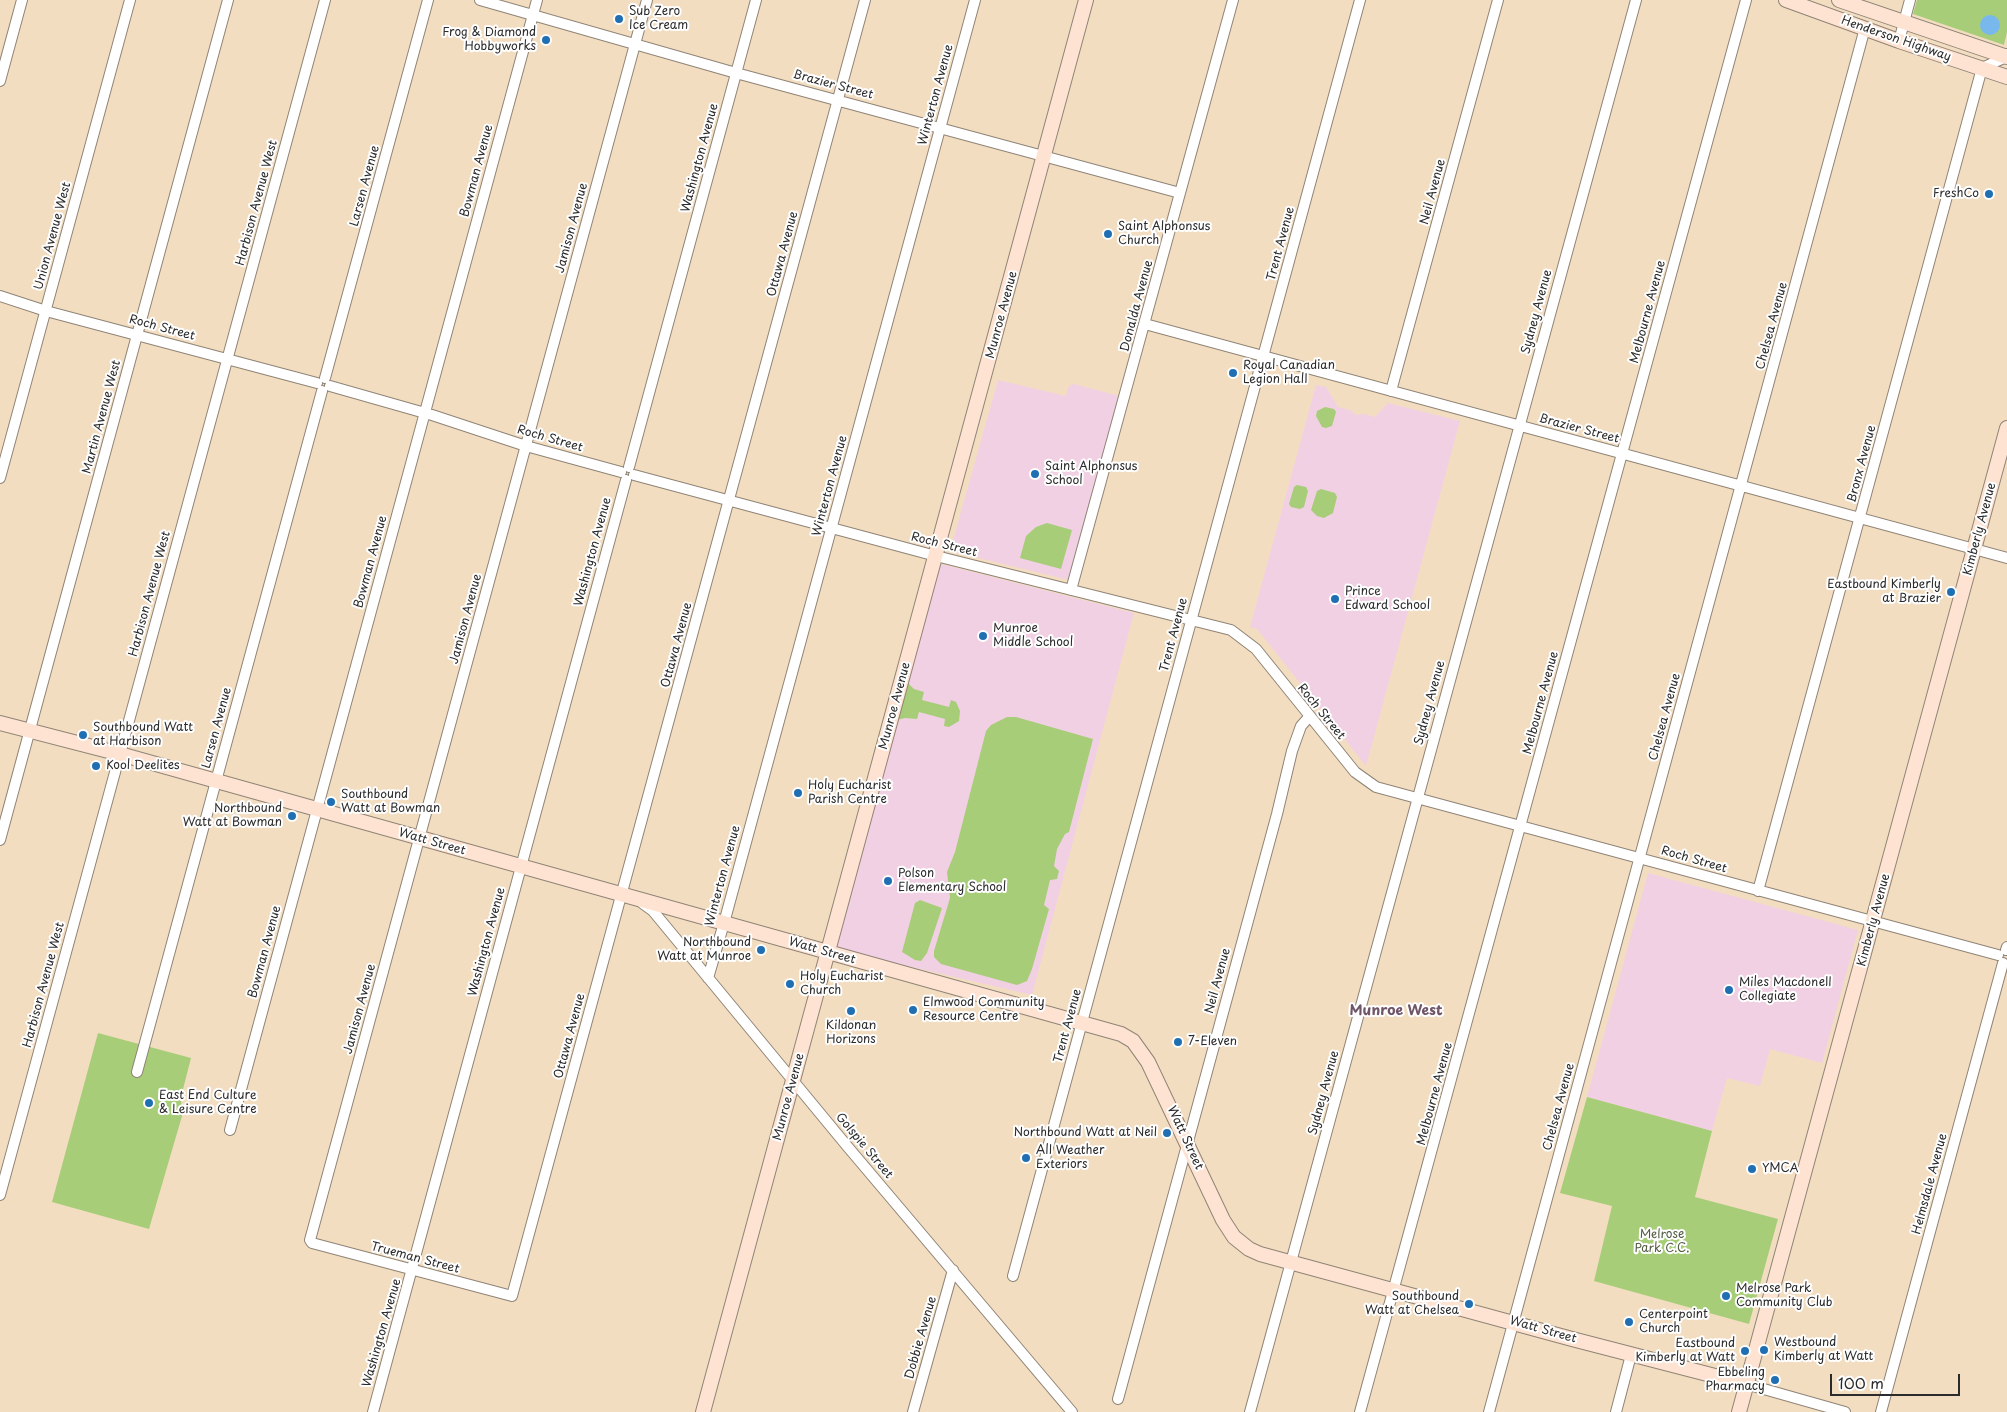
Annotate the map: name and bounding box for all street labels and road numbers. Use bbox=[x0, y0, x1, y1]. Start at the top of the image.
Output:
street label: Henderson Highway bbox=[1839, 13, 1953, 65]
street label: Winterton Avenue bbox=[916, 43, 956, 147]
street label: Brazier Street bbox=[791, 67, 875, 103]
street label: Washington Avenue bbox=[679, 102, 721, 214]
street label: Bowman Avenue bbox=[458, 123, 496, 219]
street label: Harbison Avenue West bbox=[233, 139, 281, 267]
street label: Larsen Avenue bbox=[347, 144, 383, 228]
street label: Neil Avenue bbox=[1417, 158, 1449, 226]
street label: Union Avenue West bbox=[32, 181, 74, 291]
street label: Jamison Avenue bbox=[553, 182, 591, 274]
street label: Trent Avenue bbox=[1264, 205, 1298, 283]
street label: Ottawa Avenue bbox=[765, 210, 801, 298]
street label: Donalda Avenue bbox=[1118, 259, 1156, 353]
street label: Melbourne Avenue bbox=[1627, 259, 1669, 365]
street label: Sydney Avenue bbox=[1519, 268, 1555, 356]
street label: Munroe Avenue bbox=[983, 270, 1021, 360]
street label: Chelsea Avenue bbox=[1753, 281, 1791, 371]
street label: Roch Street bbox=[127, 312, 197, 344]
street label: Martin Avenue West bbox=[80, 359, 124, 475]
street label: Brazier Street bbox=[1537, 411, 1621, 447]
street label: Roch Street bbox=[516, 423, 584, 455]
street label: Bronx Avenue bbox=[1845, 424, 1879, 504]
street label: Winterton Avenue bbox=[810, 434, 850, 538]
street label: Kimberly Avenue bbox=[1961, 481, 1999, 577]
street label: Washington Avenue bbox=[572, 496, 614, 608]
street label: Bowman Avenue bbox=[352, 514, 390, 610]
street label: Harbison Avenue West bbox=[126, 530, 174, 658]
street label: Roch Street bbox=[909, 530, 979, 560]
street label: Jamison Avenue bbox=[447, 573, 485, 665]
street label: Trent Avenue bbox=[1157, 596, 1191, 674]
street label: Ottawa Avenue bbox=[659, 601, 695, 689]
street label: Melbourne Avenue bbox=[1520, 650, 1562, 756]
street label: Sydney Avenue bbox=[1412, 659, 1448, 747]
street label: Munroe Avenue bbox=[876, 661, 914, 751]
street label: Chelsea Avenue bbox=[1646, 672, 1684, 762]
street label: Roch Street bbox=[1294, 681, 1348, 743]
street label: Larsen Avenue bbox=[199, 686, 235, 770]
street label: Winterton Avenue bbox=[703, 824, 743, 928]
street label: Watt Street bbox=[397, 826, 467, 858]
street label: Roch Street bbox=[1660, 844, 1728, 876]
street label: Kimberly Avenue bbox=[1855, 872, 1893, 968]
street label: Washington Avenue bbox=[466, 886, 508, 998]
street label: Bowman Avenue bbox=[246, 904, 284, 1000]
street label: Harbison Avenue West bbox=[20, 921, 68, 1049]
street label: Watt Street bbox=[787, 935, 857, 967]
street label: Neil Avenue bbox=[1202, 947, 1234, 1015]
street label: Jamison Avenue bbox=[341, 963, 379, 1055]
street label: Trent Avenue bbox=[1051, 987, 1085, 1065]
street label: Ottawa Avenue bbox=[552, 992, 588, 1080]
street label: Melbourne Avenue bbox=[1414, 1041, 1456, 1147]
street label: Sydney Avenue bbox=[1306, 1049, 1342, 1137]
street label: Munroe Avenue bbox=[770, 1052, 808, 1142]
street label: Chelsea Avenue bbox=[1540, 1062, 1578, 1152]
street label: Watt Street bbox=[1164, 1104, 1206, 1172]
street label: Golspie Street bbox=[832, 1110, 896, 1182]
street label: Helmsdale Avenue bbox=[1910, 1132, 1950, 1236]
street label: Trueman Street bbox=[369, 1239, 461, 1277]
street label: Washington Avenue bbox=[360, 1277, 404, 1389]
street label: Dobbie Avenue bbox=[902, 1295, 940, 1381]
street label: Watt Street bbox=[1508, 1314, 1578, 1346]

